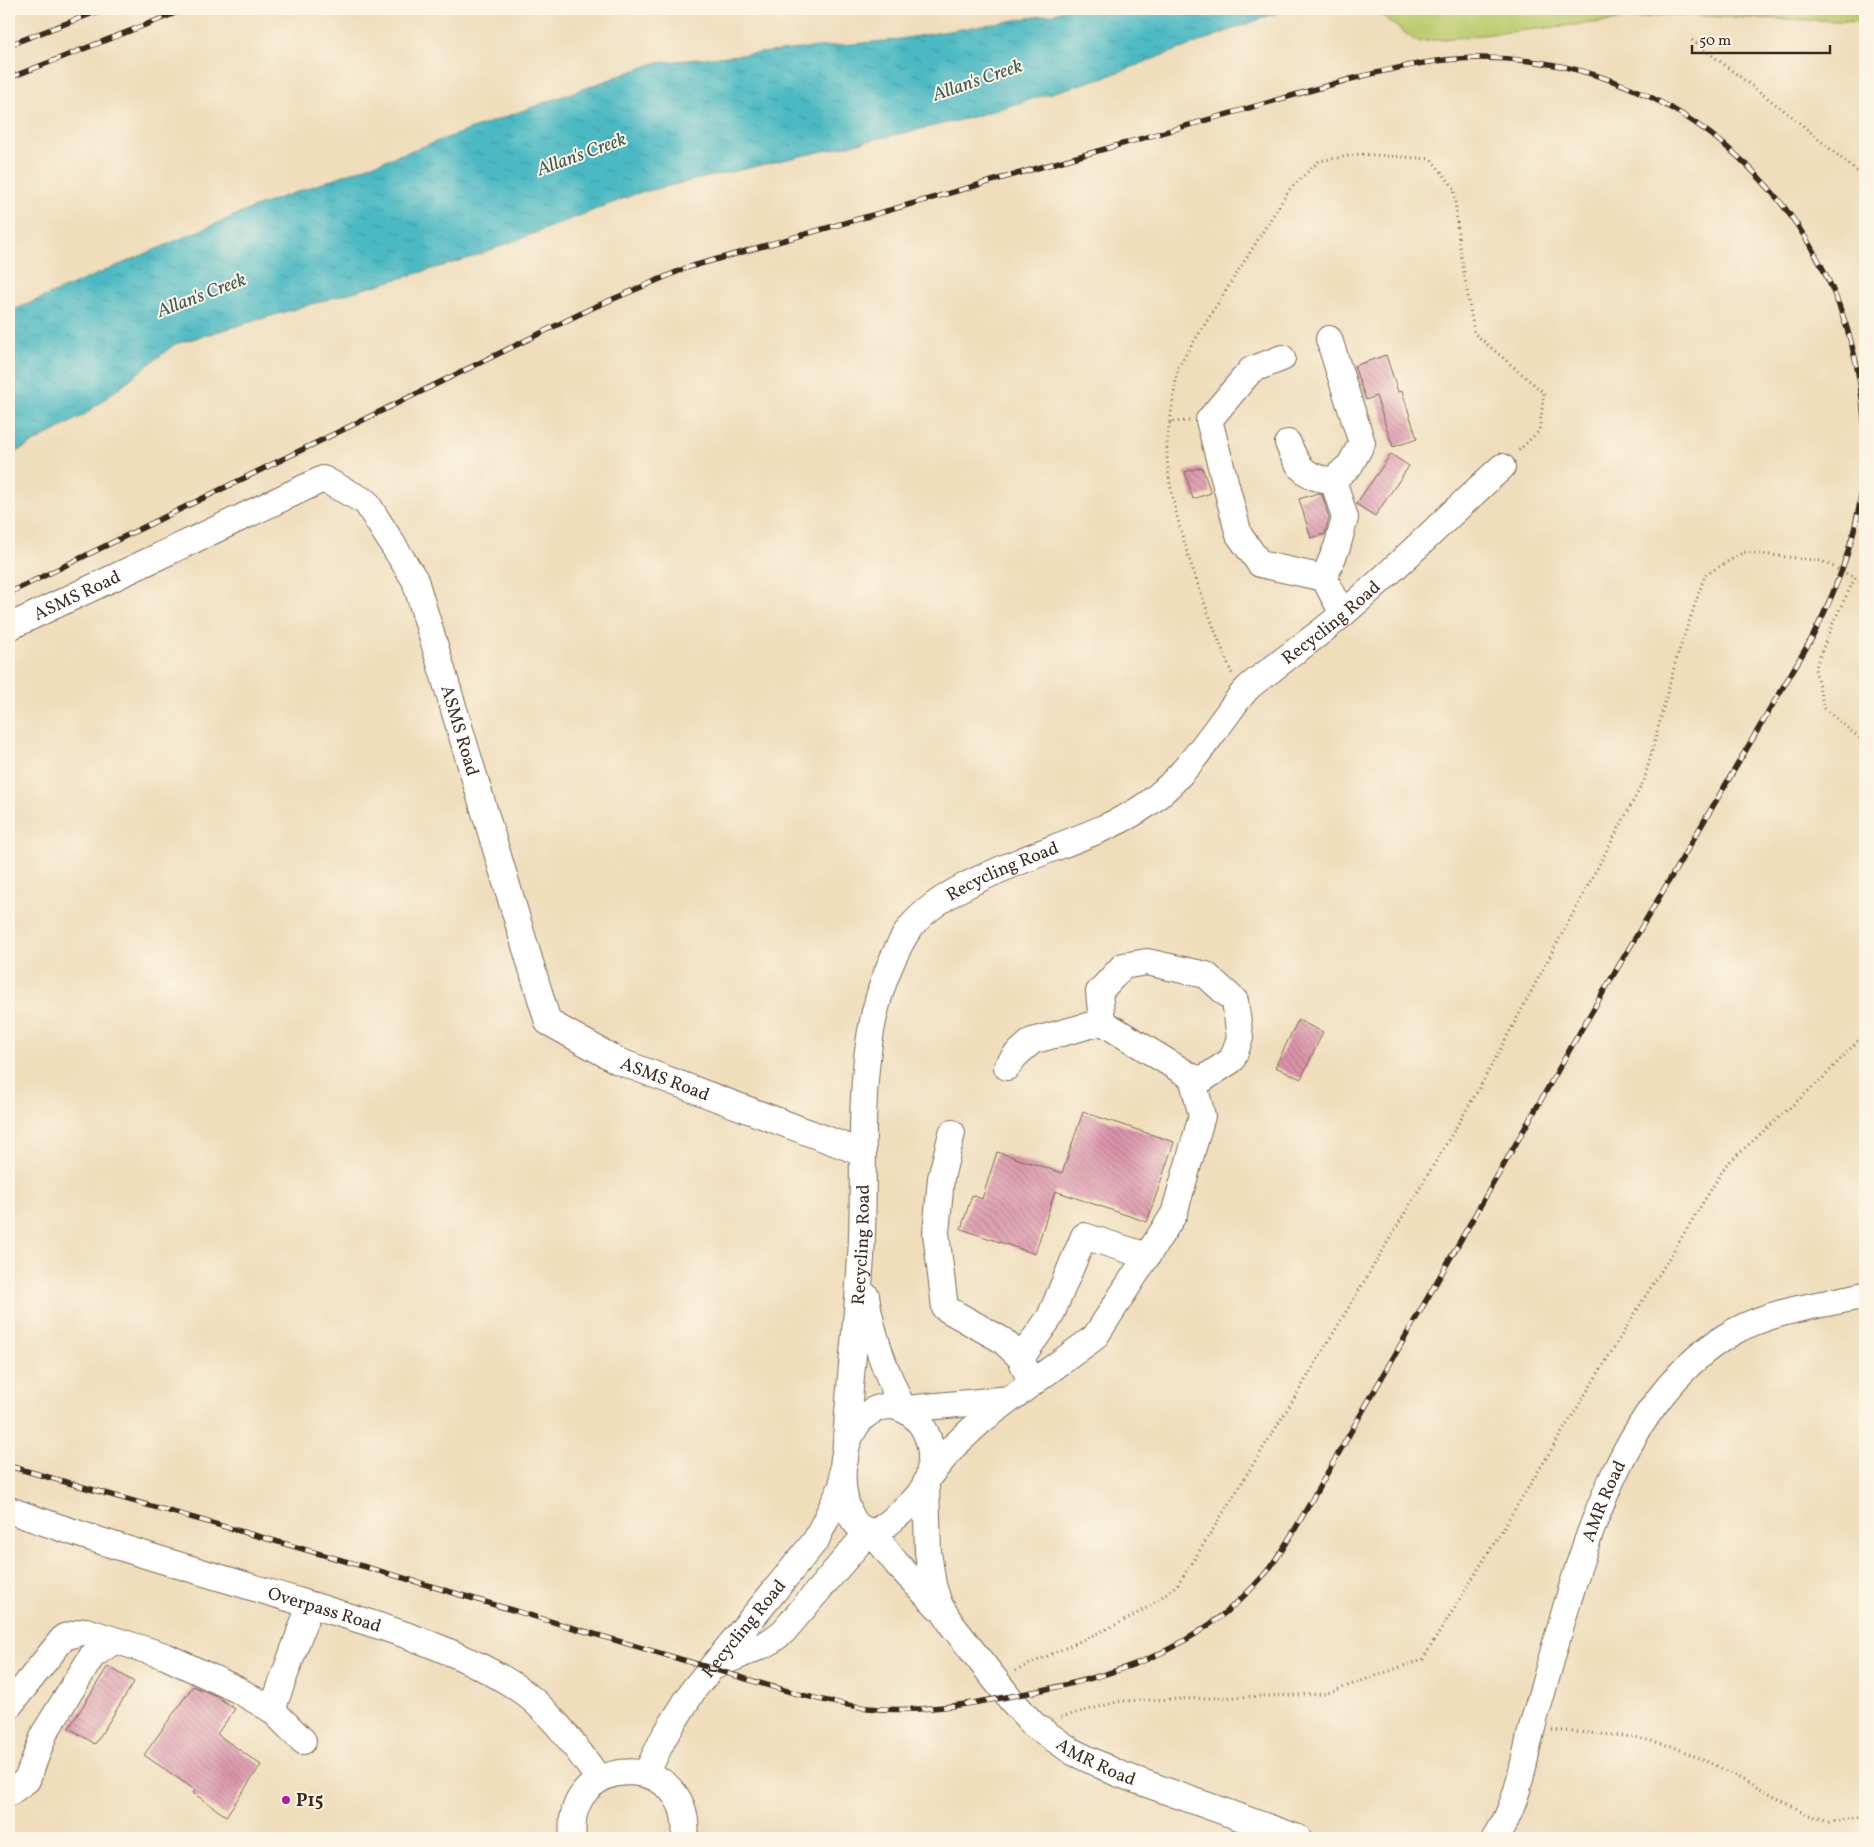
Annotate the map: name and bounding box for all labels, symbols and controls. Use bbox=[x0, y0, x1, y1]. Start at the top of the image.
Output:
scale bar bbox=[1692, 22, 1829, 54]
text: 50 m bbox=[1699, 31, 1731, 52]
water label: Allan's Creek bbox=[928, 53, 1026, 109]
water label: Allan's Creek bbox=[532, 127, 630, 183]
water label: Allan's Creek bbox=[152, 267, 250, 325]
street label: ASMS Road bbox=[30, 565, 125, 628]
street label: Recycling Road bbox=[1277, 576, 1387, 671]
street label: ASMS Road bbox=[433, 682, 484, 779]
street label: Recycling Road bbox=[942, 836, 1063, 908]
street label: ASMS Road bbox=[616, 1052, 713, 1108]
street label: Recycling Road bbox=[847, 1184, 877, 1306]
street label: AMR Road bbox=[1577, 1457, 1633, 1546]
street label: Recycling Road bbox=[697, 1575, 793, 1684]
street label: Overpass Road bbox=[264, 1582, 384, 1640]
street label: AMR Road bbox=[1050, 1733, 1139, 1793]
place label: P15 bbox=[296, 1789, 323, 1814]
marker: P15 bbox=[280, 1794, 292, 1806]

